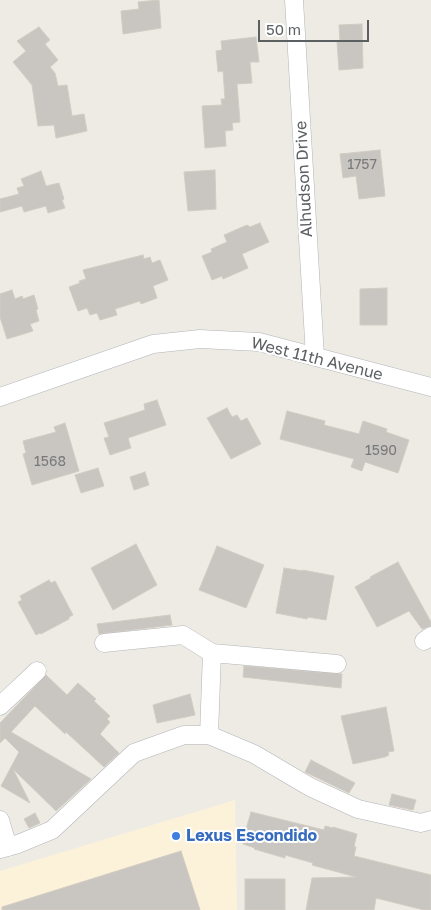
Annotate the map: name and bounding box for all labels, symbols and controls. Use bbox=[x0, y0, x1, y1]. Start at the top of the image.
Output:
scale bar bbox=[261, 10, 372, 42]
text: 50 m bbox=[266, 20, 301, 38]
street label: Alhudson Drive bbox=[291, 120, 317, 238]
house number: 1757 bbox=[347, 157, 377, 173]
street label: West 11th Avenue bbox=[249, 333, 385, 385]
house number: 1590 bbox=[365, 443, 397, 459]
house number: 1568 bbox=[34, 454, 66, 470]
place label: Lexus Escondido bbox=[186, 826, 317, 846]
marker: Lexus Escondido bbox=[170, 830, 182, 842]

